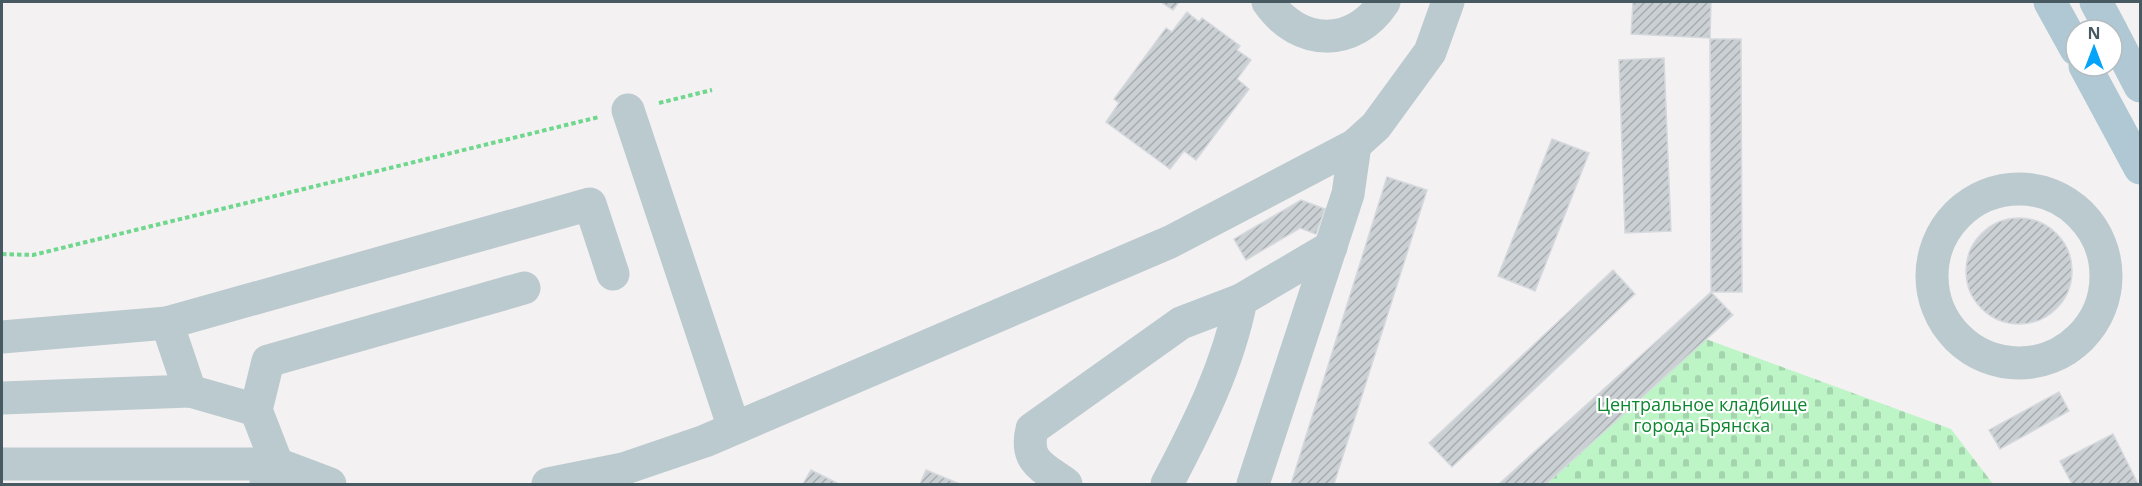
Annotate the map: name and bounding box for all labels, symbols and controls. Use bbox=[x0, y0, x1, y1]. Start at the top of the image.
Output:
north arrow bbox=[2064, 18, 2124, 78]
text: N bbox=[2087, 22, 2101, 44]
park label: Центральное кладбище города Брянска bbox=[1597, 392, 1807, 437]

